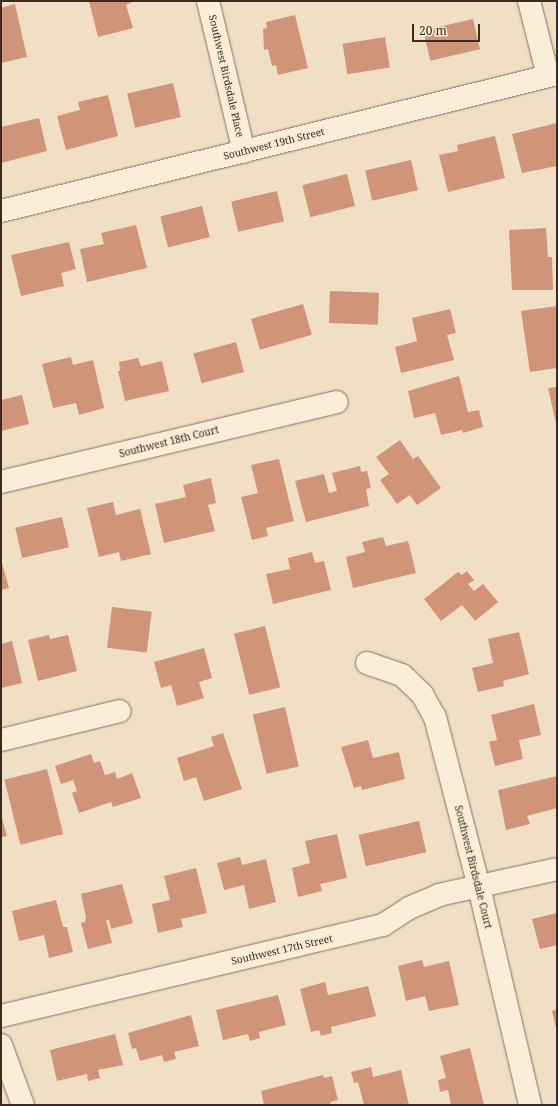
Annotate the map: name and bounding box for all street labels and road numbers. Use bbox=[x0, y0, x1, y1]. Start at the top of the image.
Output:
street label: Southwest Birdsdale Place bbox=[206, 14, 246, 138]
street label: Southwest 19th Street bbox=[222, 126, 326, 162]
street label: Southwest 18th Court bbox=[118, 424, 220, 460]
street label: Southwest Birdsdale Court bbox=[452, 804, 494, 930]
street label: Southwest 17th Street bbox=[230, 933, 334, 967]

